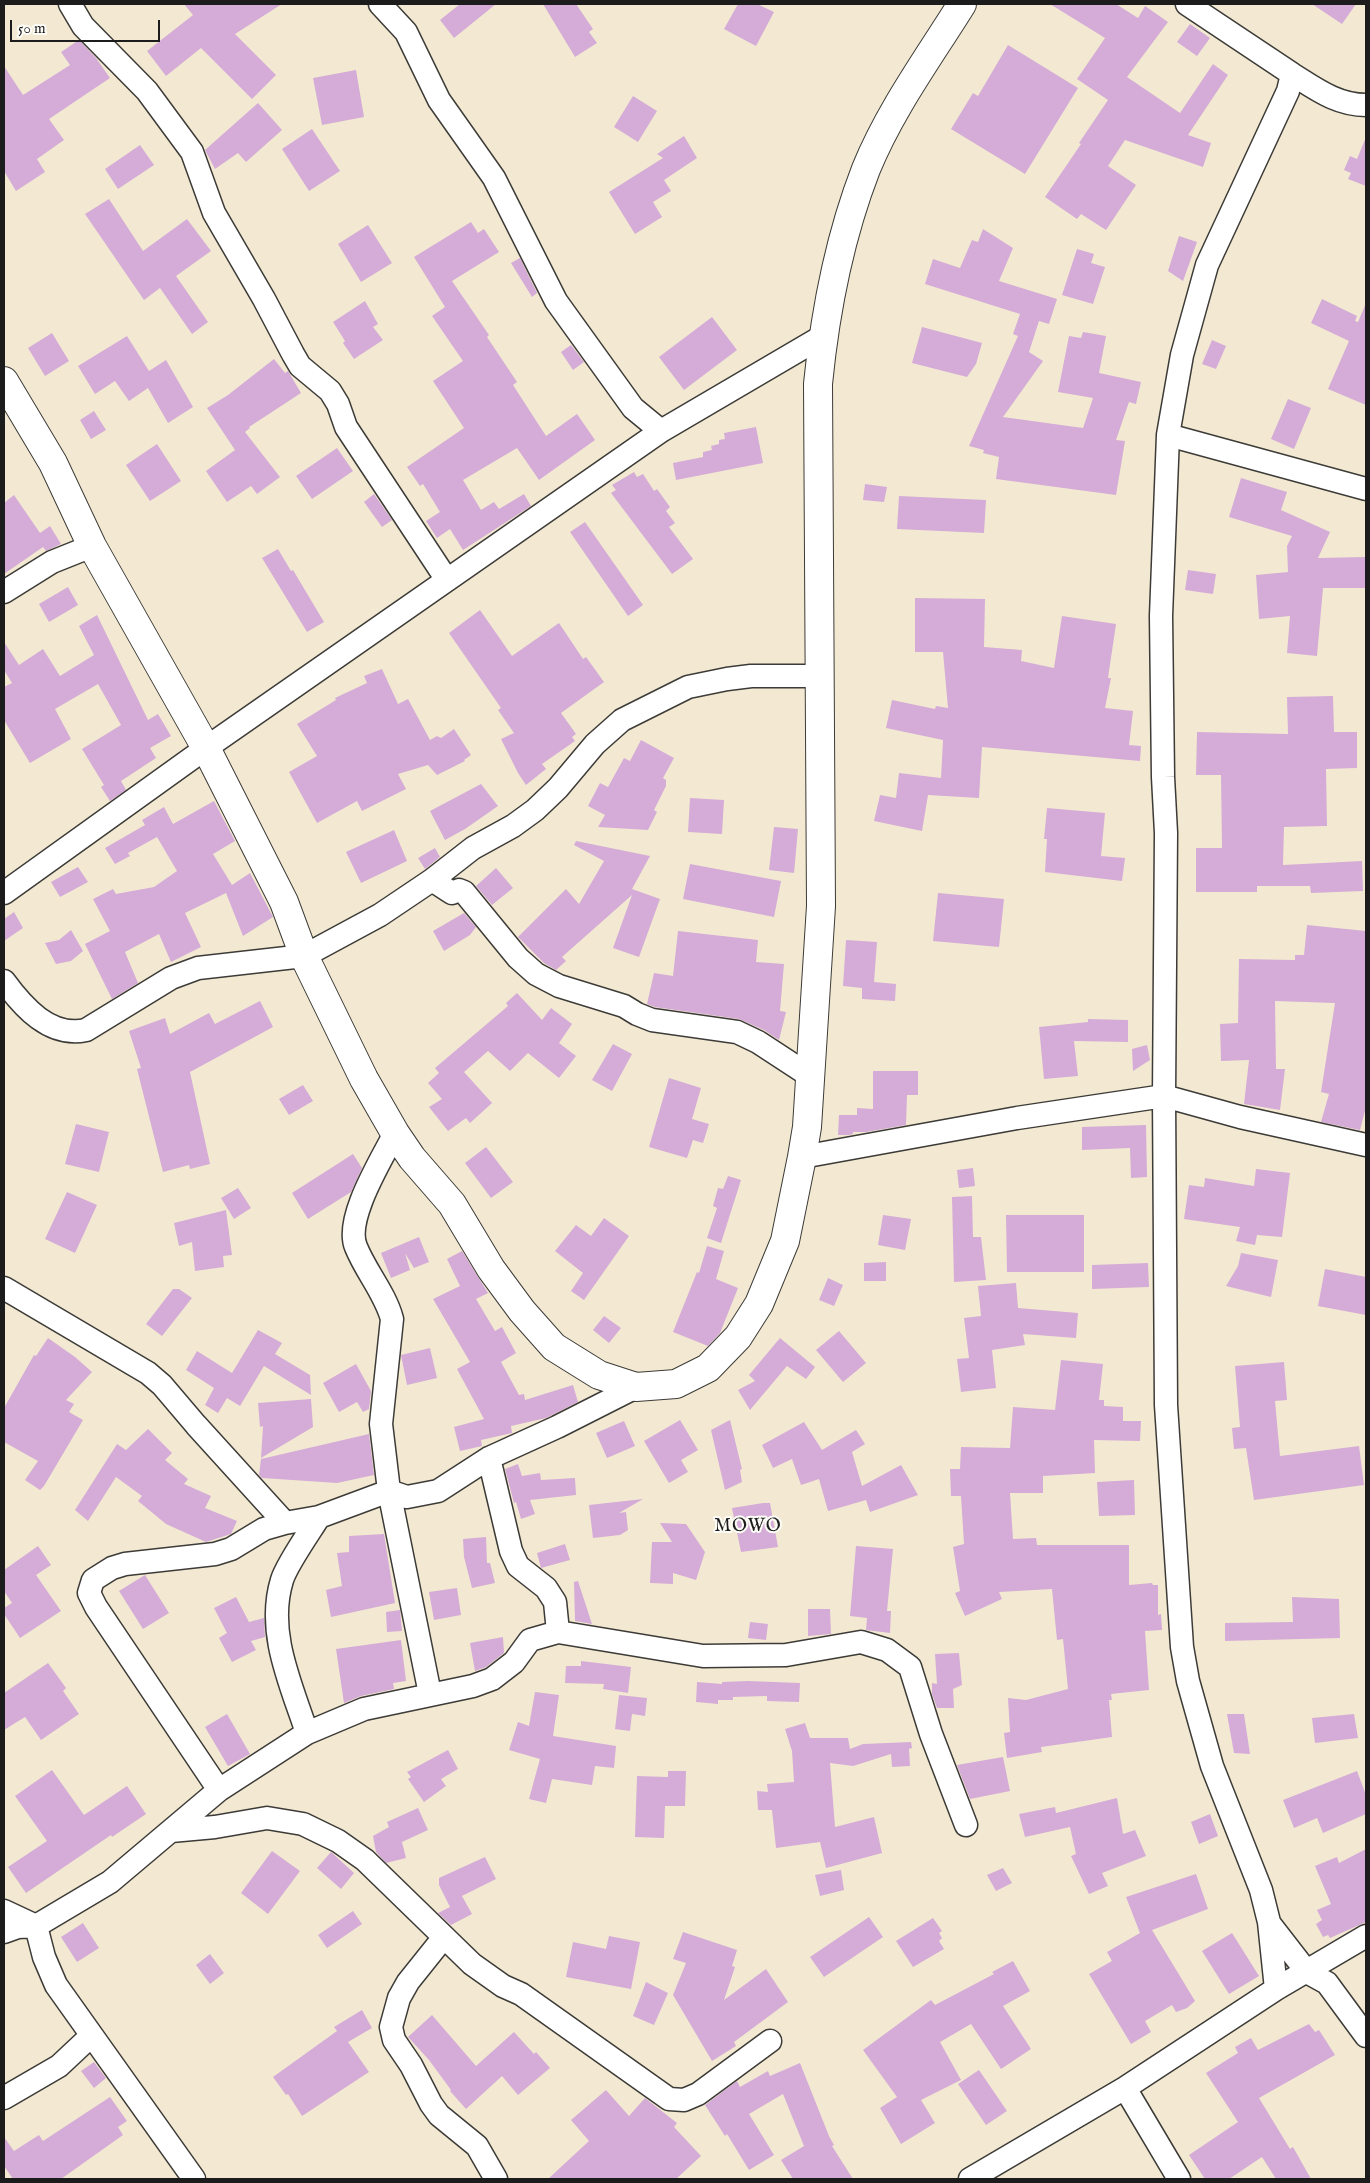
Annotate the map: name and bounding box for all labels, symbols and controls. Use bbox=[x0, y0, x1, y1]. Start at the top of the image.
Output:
scale bar bbox=[12, 10, 162, 42]
text: 50 m bbox=[18, 19, 46, 38]
district label: MOWO bbox=[714, 1516, 782, 1538]

